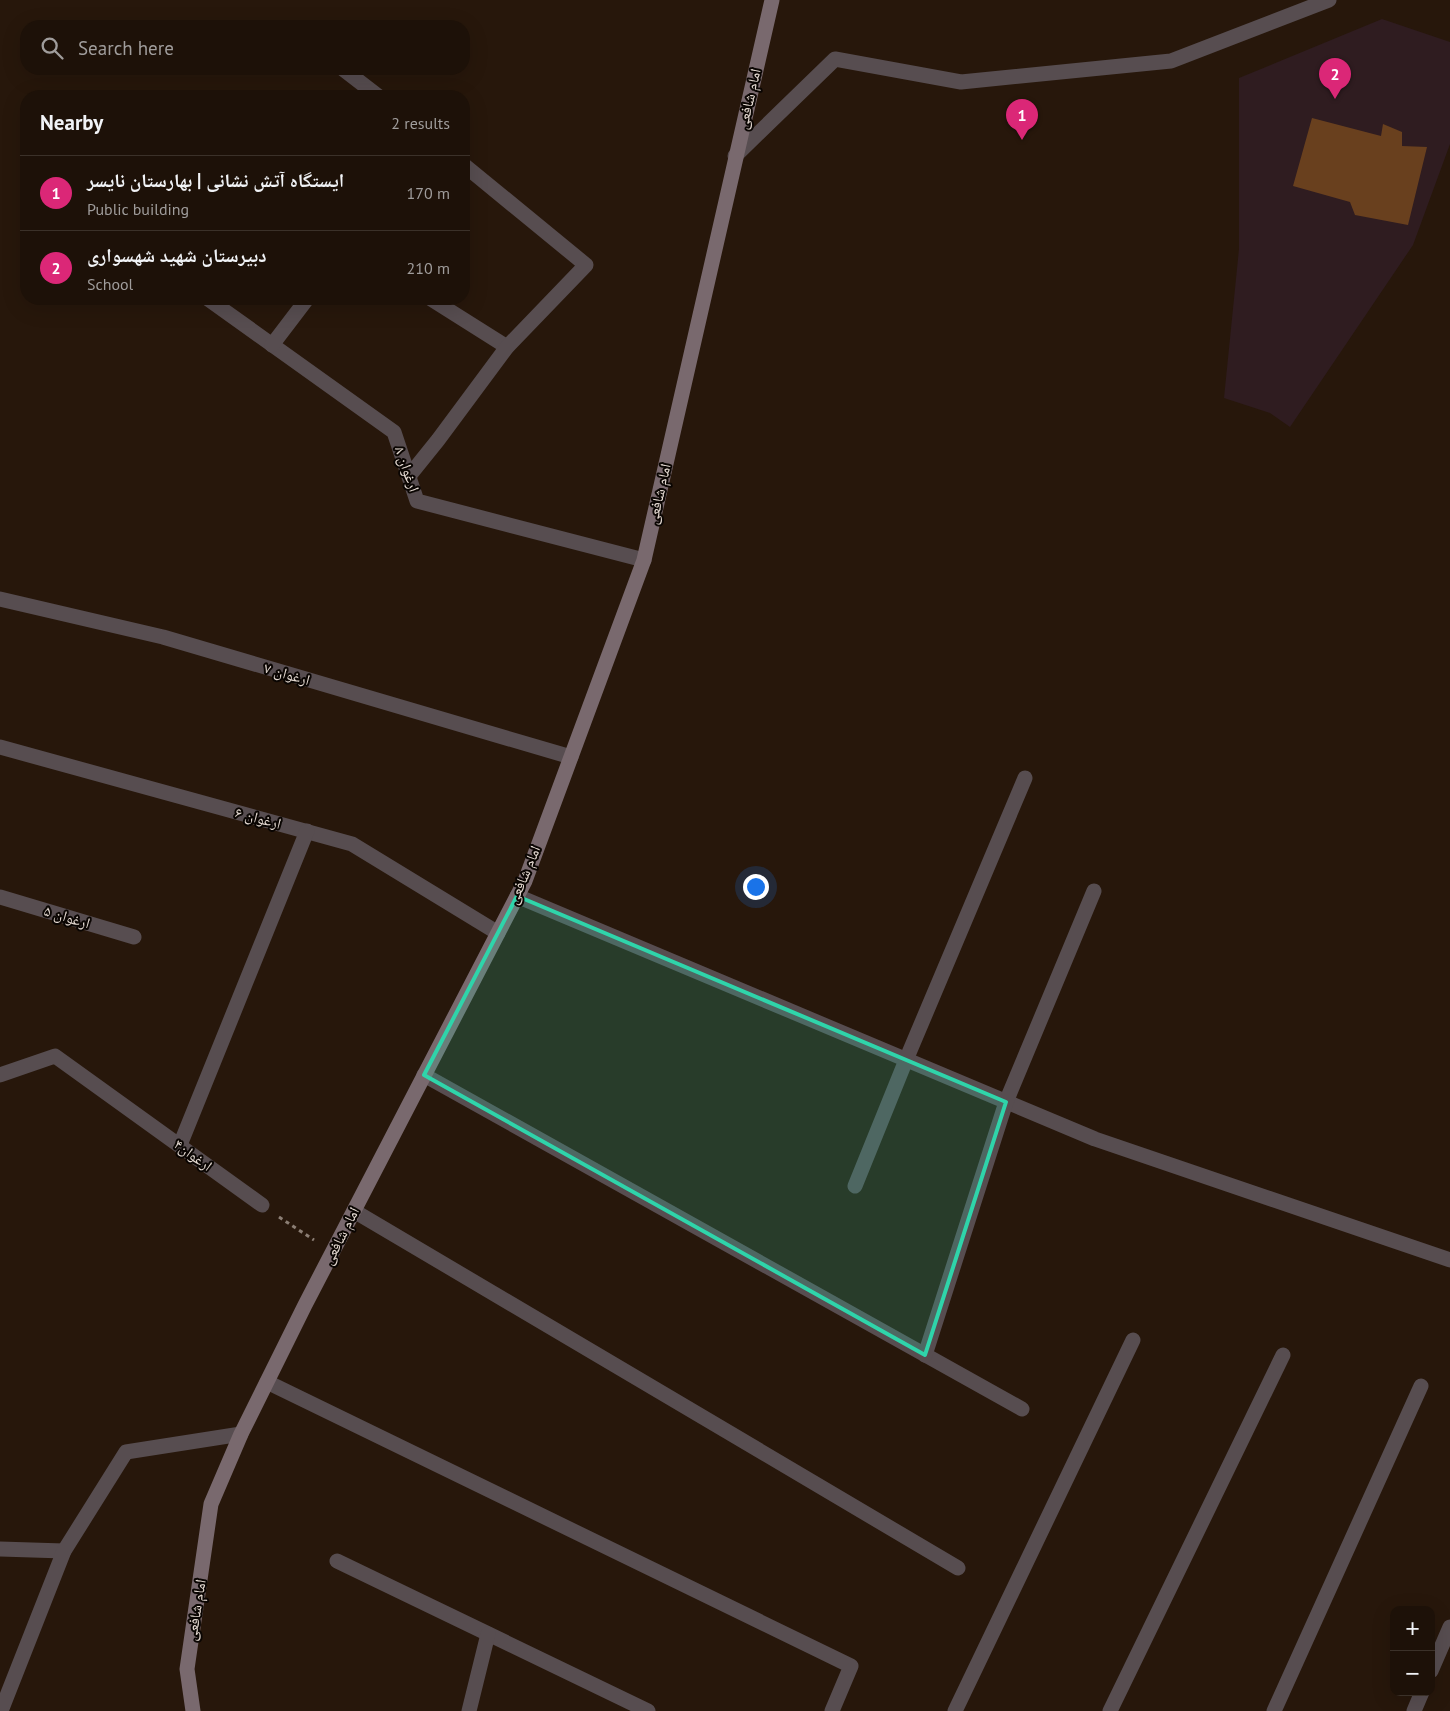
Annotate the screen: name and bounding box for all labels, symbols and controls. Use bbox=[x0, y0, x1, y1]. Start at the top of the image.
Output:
search box bbox=[20, 20, 470, 75]
icon: search bbox=[38, 34, 66, 62]
text: Search here bbox=[78, 36, 174, 60]
pin: 2 bbox=[1319, 58, 1351, 99]
street label: امام شافعی bbox=[732, 67, 766, 131]
pin: 1 bbox=[1006, 99, 1038, 140]
text: Nearby bbox=[40, 109, 103, 136]
text: 2 results bbox=[391, 113, 450, 133]
text: ایستگاه آتش نشانی | بهارستان نایسر bbox=[87, 168, 344, 192]
text: 1 bbox=[51, 183, 61, 203]
text: 170 m bbox=[407, 183, 450, 203]
text: Public building bbox=[87, 199, 189, 219]
text: دبیرستان شهید شهسواری bbox=[87, 243, 266, 267]
text: 2 bbox=[51, 258, 61, 278]
text: 210 m bbox=[407, 258, 450, 278]
text: School bbox=[87, 274, 133, 294]
street label: ارغوان ۸ bbox=[390, 443, 424, 495]
street label: امام شافعی bbox=[642, 462, 676, 526]
street label: ارغوان ۷ bbox=[262, 658, 312, 690]
street label: ارغوان ۶ bbox=[233, 802, 283, 834]
street label: امام شافعی bbox=[503, 843, 545, 907]
your location bbox=[743, 874, 769, 900]
street label: ارغوان ۵ bbox=[42, 901, 92, 933]
street label: ارغوان۴ bbox=[170, 1134, 216, 1176]
street label: امام شافعی bbox=[318, 1204, 364, 1268]
street label: امام شافعی bbox=[181, 1578, 211, 1642]
map controls bbox=[1390, 1606, 1435, 1696]
button: + bbox=[1390, 1606, 1435, 1651]
button: − bbox=[1390, 1651, 1435, 1696]

